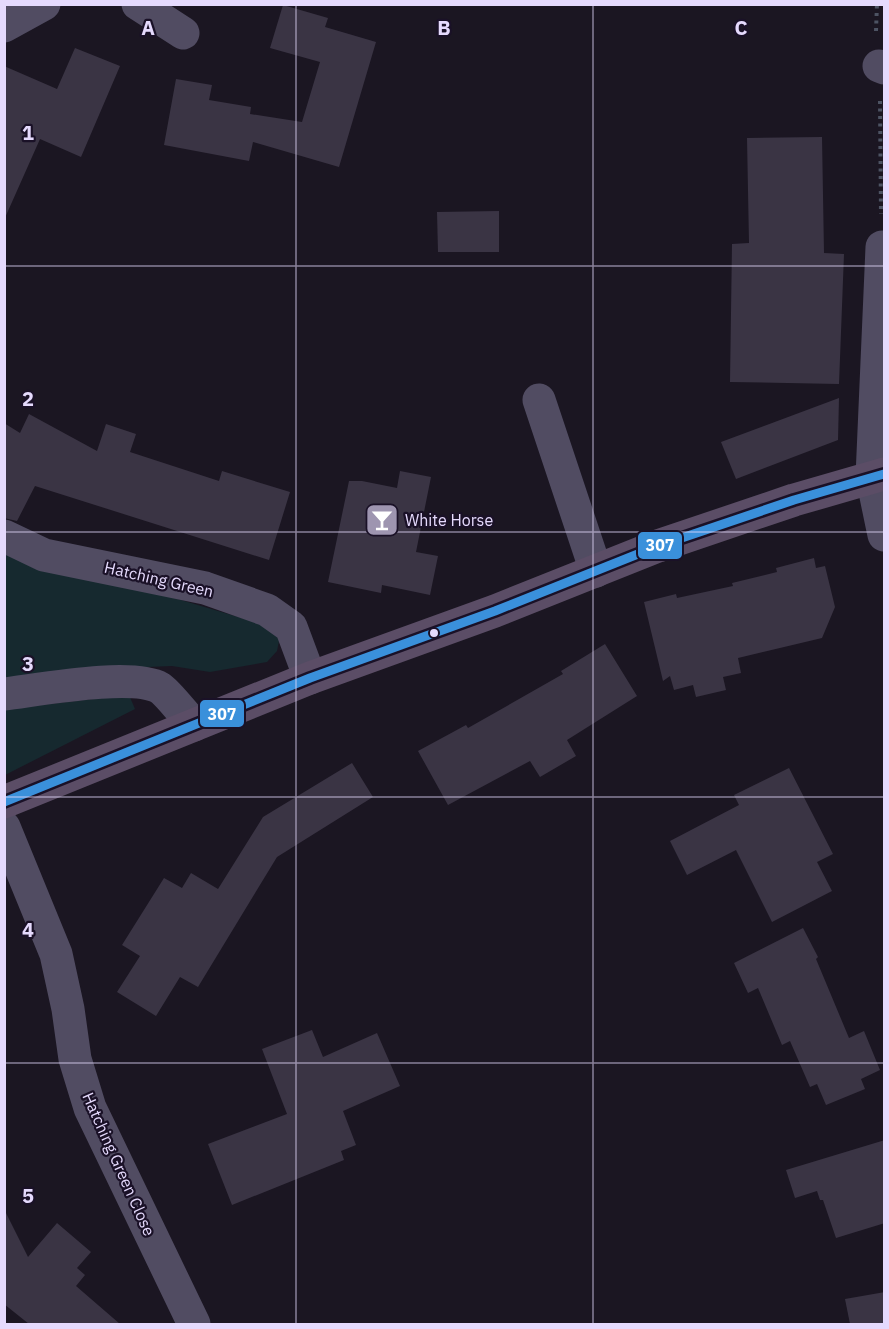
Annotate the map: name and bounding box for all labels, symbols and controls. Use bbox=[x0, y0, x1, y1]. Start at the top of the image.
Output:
text: A bbox=[141, 14, 155, 41]
text: B bbox=[437, 14, 451, 41]
text: C bbox=[734, 14, 748, 41]
text: 1 bbox=[22, 119, 34, 146]
text: 2 bbox=[22, 385, 34, 412]
bar icon: White Horse bbox=[364, 502, 400, 538]
place label: White Horse bbox=[405, 510, 493, 530]
line badge: 307 bbox=[637, 531, 683, 560]
text: 307 bbox=[646, 535, 674, 555]
street label: Hatching Green bbox=[102, 557, 216, 601]
unlabelled marker bbox=[428, 627, 440, 639]
text: 3 bbox=[22, 650, 34, 677]
line badge: 307 bbox=[199, 699, 245, 728]
text: 307 bbox=[208, 704, 236, 724]
text: 4 bbox=[22, 916, 34, 943]
street label: Hatching Green Close bbox=[78, 1089, 160, 1239]
text: 5 bbox=[22, 1182, 34, 1209]

